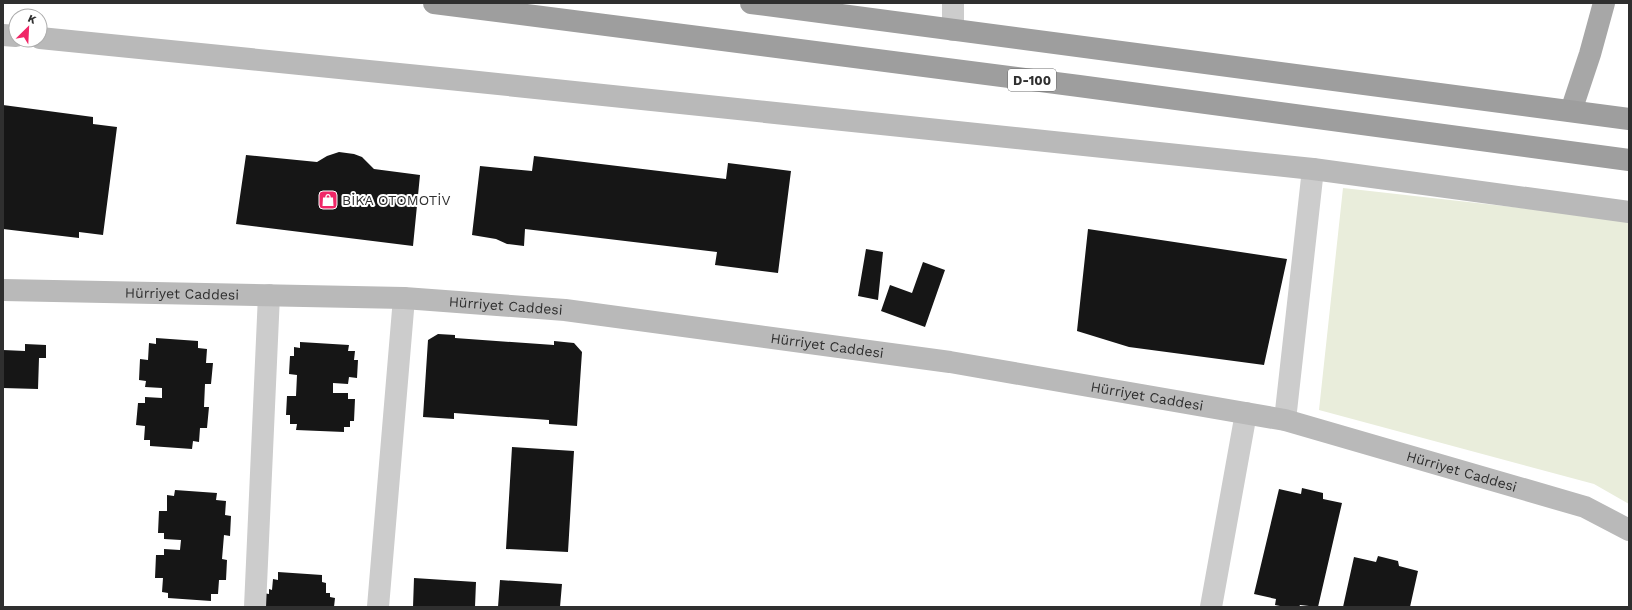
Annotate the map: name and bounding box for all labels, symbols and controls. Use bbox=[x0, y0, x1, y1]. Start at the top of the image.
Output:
north arrow bbox=[8, 8, 48, 48]
text: K bbox=[26, 12, 38, 27]
road number: D-100 bbox=[1008, 69, 1056, 91]
shop icon: BİKA OTOMOTİV bbox=[317, 189, 339, 211]
place label: BİKA OTOMOTİV bbox=[342, 192, 451, 208]
street label: Hürriyet Caddesi bbox=[125, 284, 239, 303]
street label: Hürriyet Caddesi bbox=[448, 293, 563, 318]
street label: Hürriyet Caddesi bbox=[770, 330, 885, 361]
street label: Hürriyet Caddesi bbox=[1089, 379, 1205, 414]
street label: Hürriyet Caddesi bbox=[1405, 448, 1519, 495]

